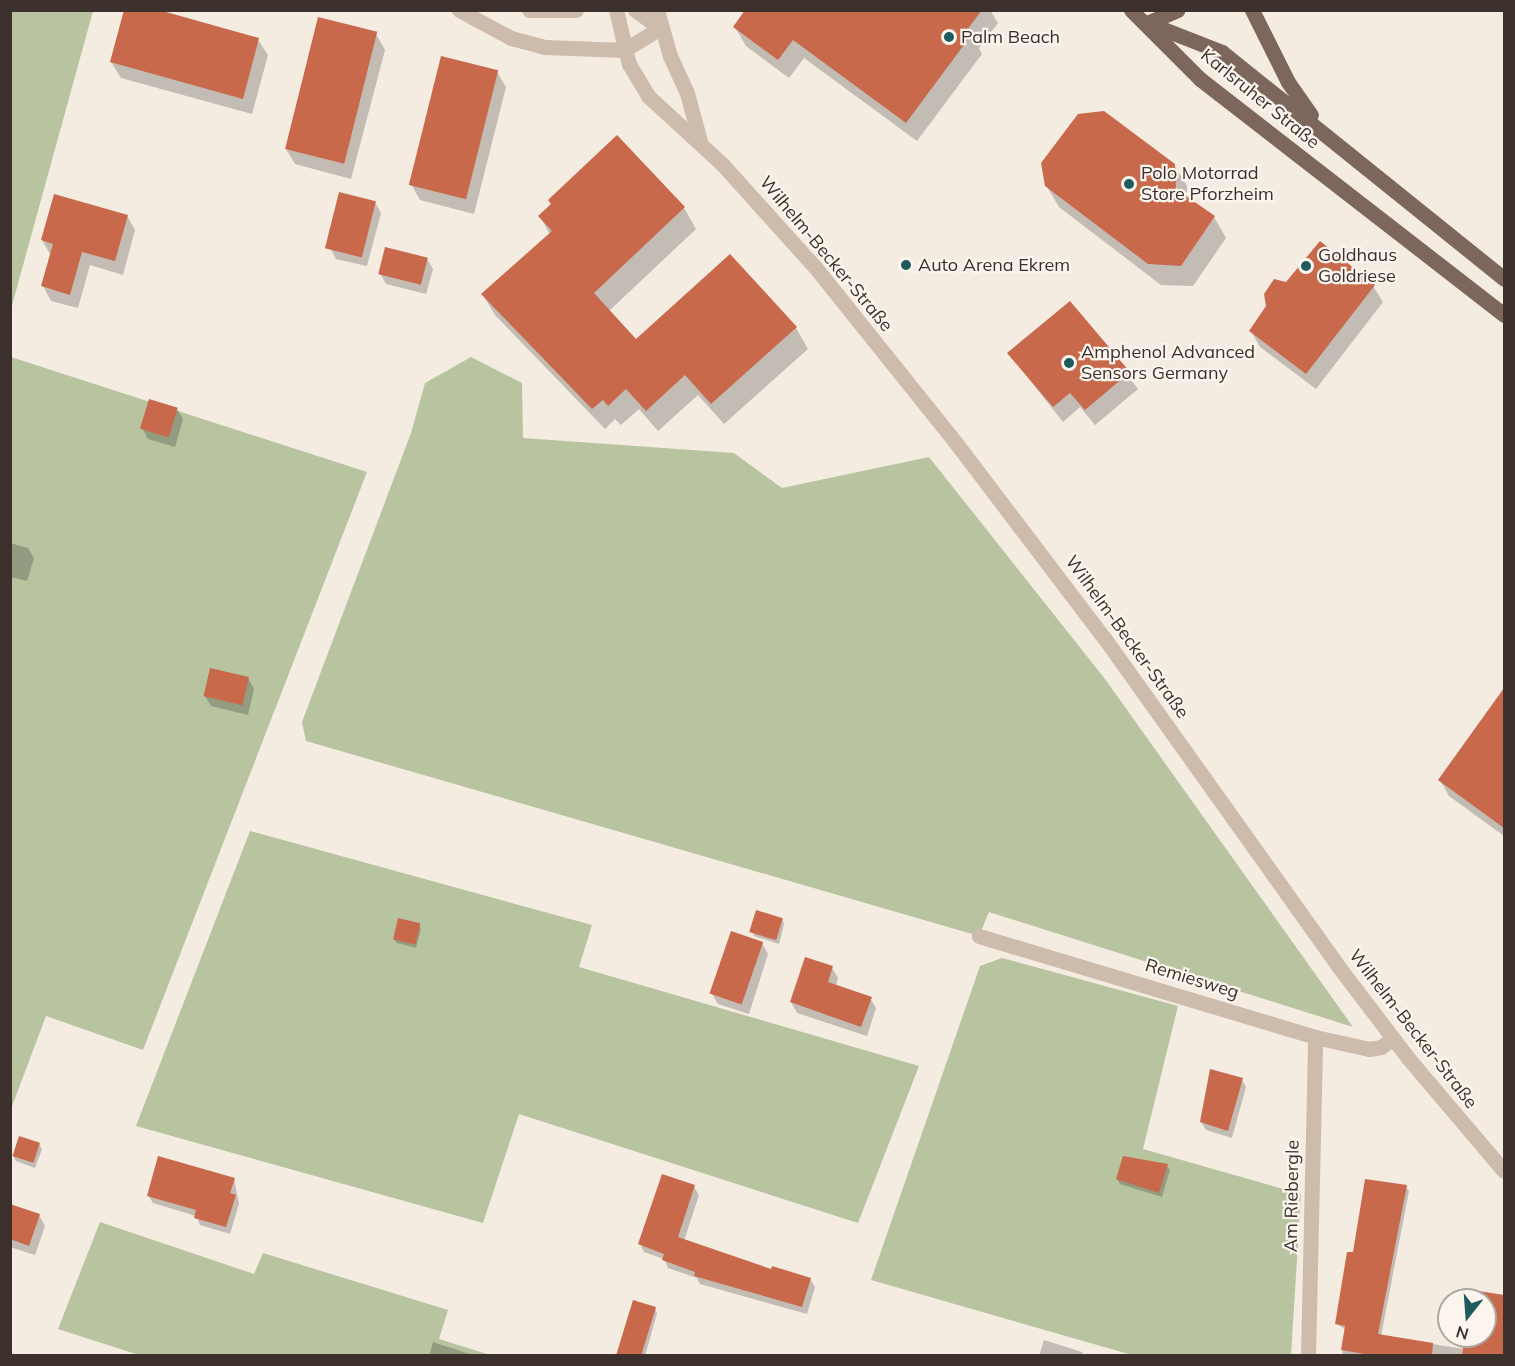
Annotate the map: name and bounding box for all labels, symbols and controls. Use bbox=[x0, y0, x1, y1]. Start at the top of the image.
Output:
place label: Palm Beach bbox=[961, 26, 1060, 48]
marker: Palm Beach bbox=[942, 30, 956, 44]
street label: Karlsruher Straße bbox=[1196, 45, 1324, 153]
place label: Polo Motorrad Store Pforzheim bbox=[1141, 163, 1274, 206]
street label: Wilhelm-Becker-Straße bbox=[755, 172, 897, 336]
marker: Polo Motorrad Store Pforzheim bbox=[1122, 177, 1136, 191]
place label: Goldhaus Goldriese bbox=[1318, 245, 1397, 288]
place label: Auto Arena Ekrem bbox=[918, 254, 1070, 276]
marker: Auto Arena Ekrem bbox=[899, 258, 913, 272]
marker: Goldhaus Goldriese bbox=[1299, 259, 1313, 273]
place label: Amphenol Advanced Sensors Germany bbox=[1081, 342, 1255, 385]
marker: Amphenol Advanced Sensors Germany bbox=[1062, 356, 1076, 370]
street label: Wilhelm-Becker-Straße bbox=[1061, 551, 1193, 723]
street label: Wilhelm-Becker-Straße bbox=[1344, 945, 1482, 1113]
street label: Remiesweg bbox=[1143, 955, 1241, 1003]
street label: Am Riebergle bbox=[1280, 1140, 1304, 1252]
north arrow bbox=[1437, 1288, 1497, 1348]
text: N bbox=[1454, 1322, 1471, 1345]

